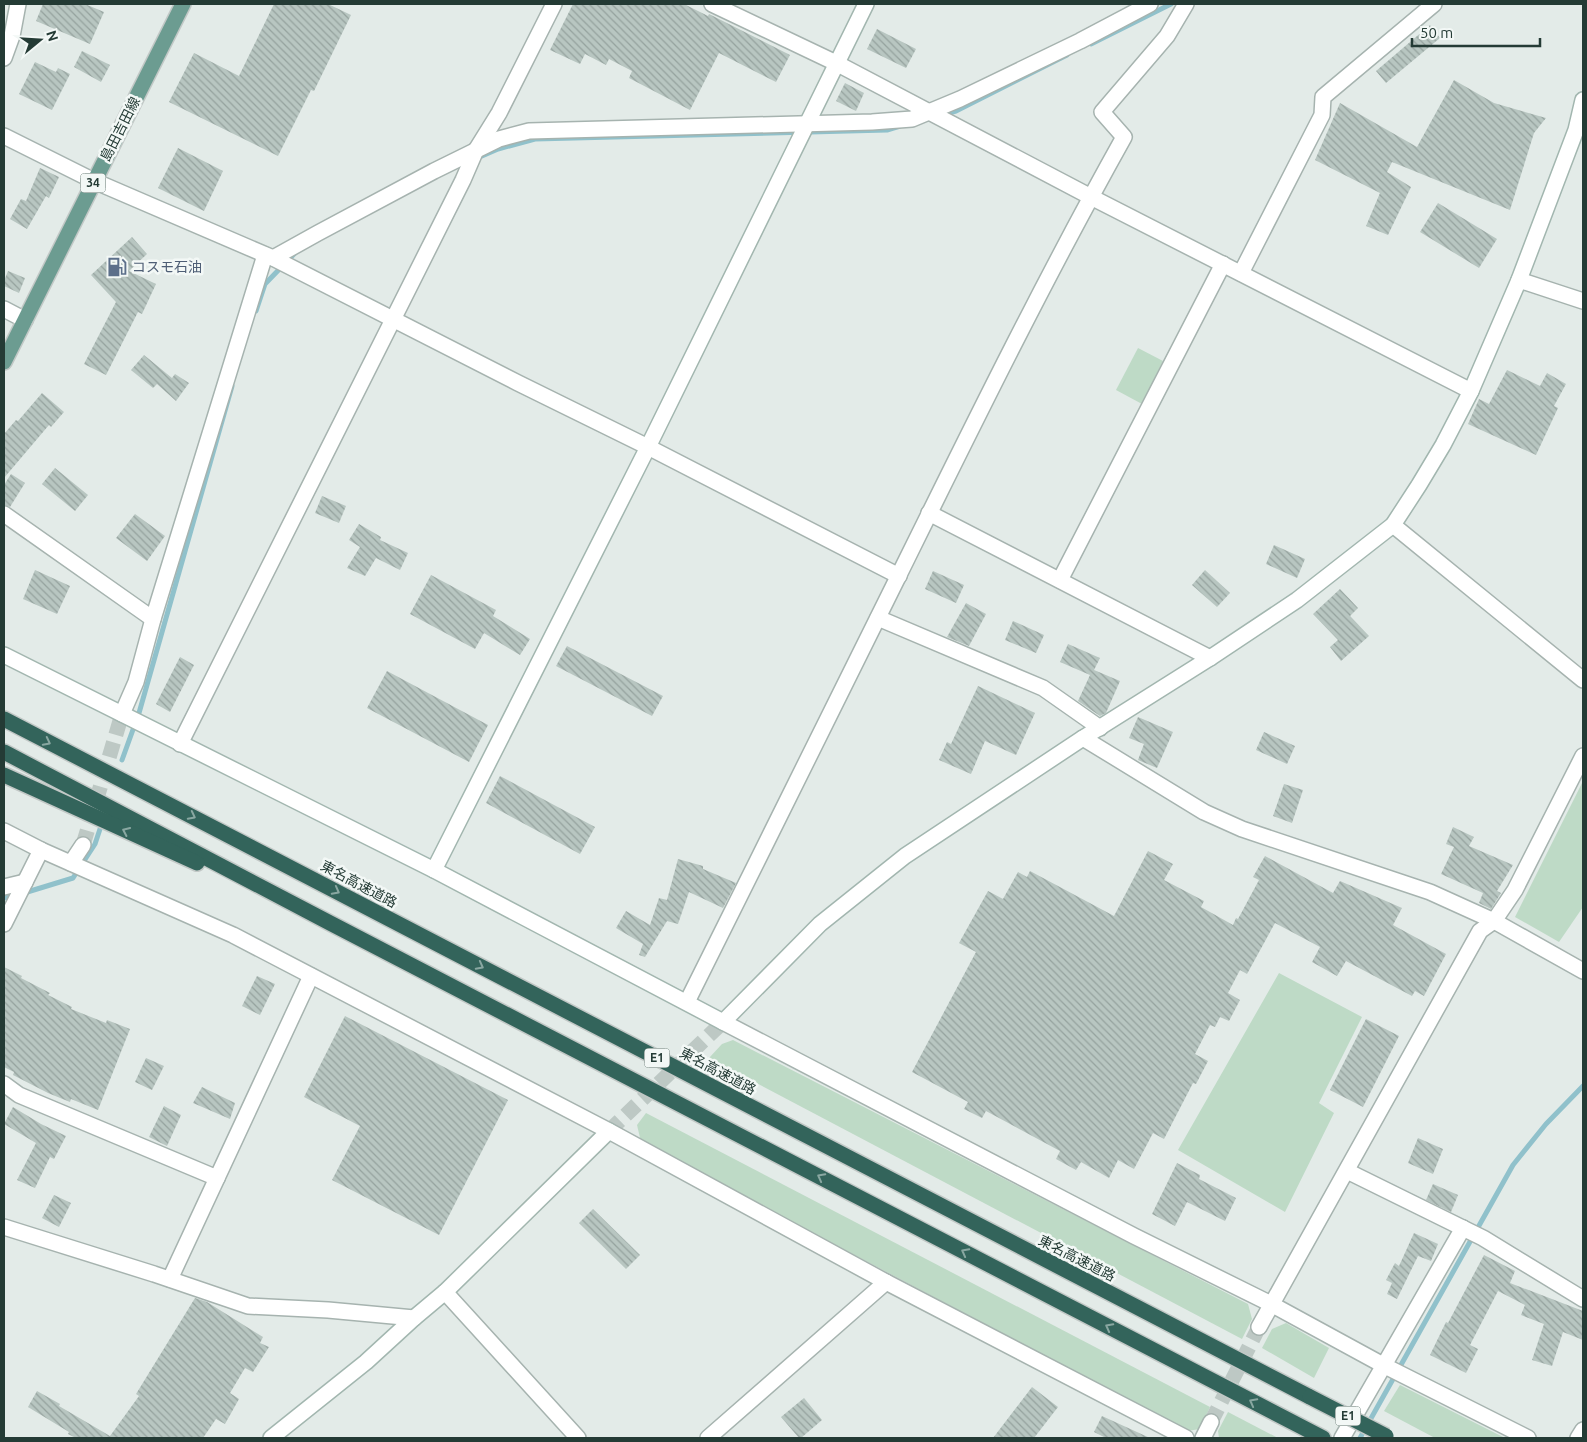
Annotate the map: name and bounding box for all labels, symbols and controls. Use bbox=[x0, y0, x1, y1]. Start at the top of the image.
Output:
north arrow bbox=[15, 15, 65, 65]
scale bar bbox=[1412, 15, 1540, 47]
text: 50 m bbox=[1420, 24, 1453, 41]
text: N bbox=[43, 29, 62, 43]
street label: 島田吉田線 bbox=[97, 94, 143, 164]
road number: 34 bbox=[80, 174, 106, 192]
fuel station icon: コスモ石油 bbox=[106, 256, 128, 278]
place label: コスモ石油 bbox=[132, 259, 202, 275]
one-way arrow bbox=[42, 736, 51, 746]
one-way arrow bbox=[187, 810, 196, 820]
one-way arrow bbox=[122, 827, 131, 837]
street label: 東名高速道路 bbox=[318, 857, 400, 911]
one-way arrow bbox=[331, 885, 340, 895]
one-way arrow bbox=[475, 960, 484, 970]
street label: 東名高速道路 bbox=[677, 1044, 759, 1098]
road number: E1 bbox=[644, 1048, 670, 1068]
one-way arrow bbox=[817, 1173, 826, 1183]
street label: 東名高速道路 bbox=[1036, 1232, 1118, 1284]
one-way arrow bbox=[961, 1248, 970, 1258]
one-way arrow bbox=[1106, 1323, 1115, 1333]
one-way arrow bbox=[1250, 1398, 1259, 1408]
road number: E1 bbox=[1336, 1406, 1360, 1425]

